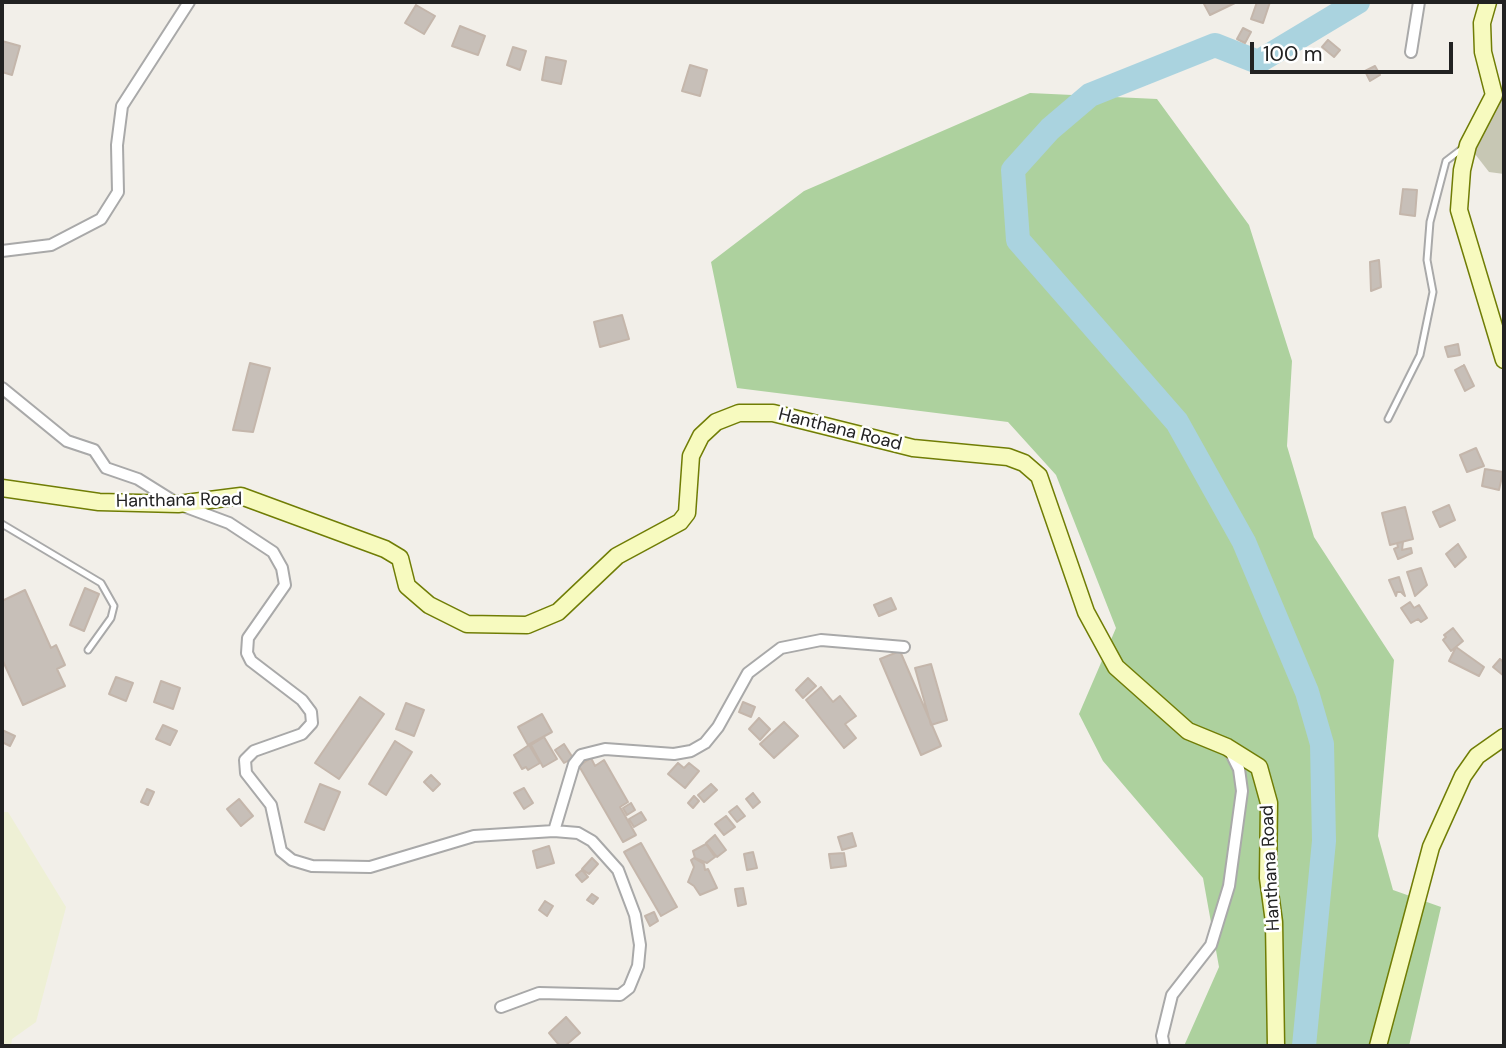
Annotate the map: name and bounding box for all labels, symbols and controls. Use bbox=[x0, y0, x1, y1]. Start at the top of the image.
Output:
scale bar bbox=[1254, 28, 1457, 72]
text: 100 m bbox=[1263, 40, 1323, 68]
street label: Hanthana Road bbox=[776, 404, 904, 456]
street label: Hanthana Road bbox=[116, 489, 242, 513]
street label: Hanthana Road bbox=[1257, 804, 1285, 932]

